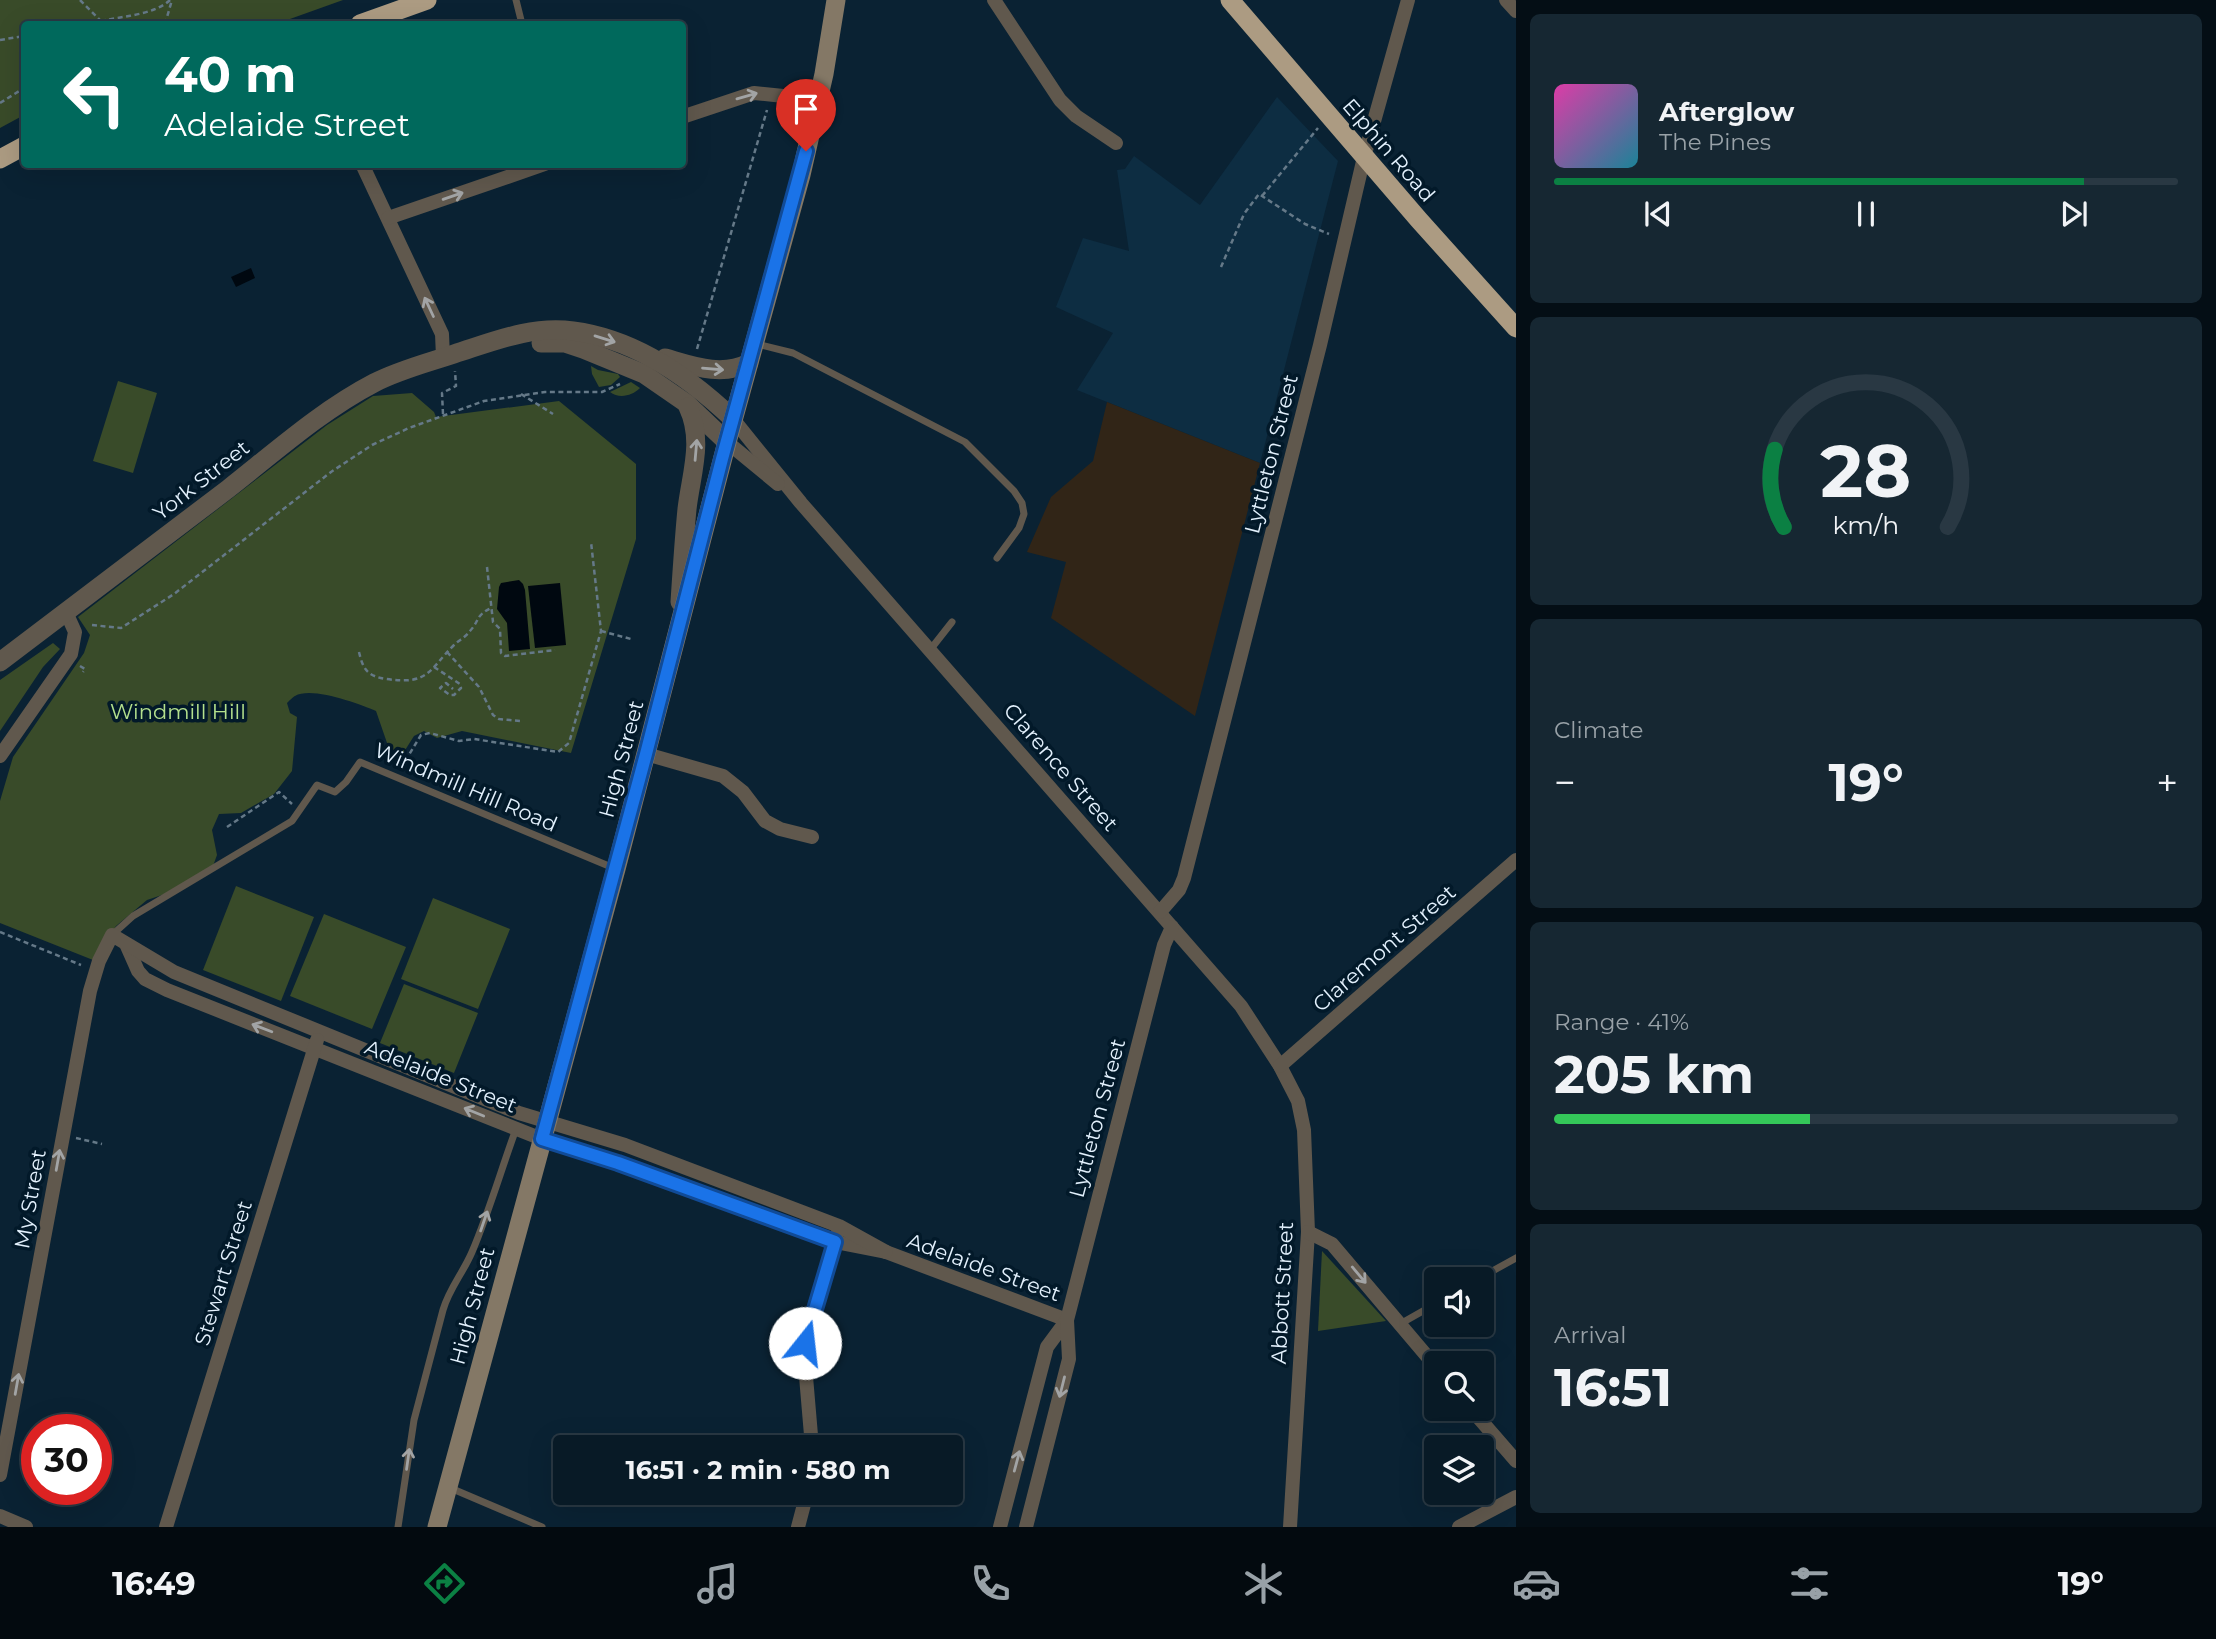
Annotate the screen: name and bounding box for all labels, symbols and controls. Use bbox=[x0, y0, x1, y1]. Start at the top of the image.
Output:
text: 40 m bbox=[164, 45, 296, 104]
icon: left bbox=[49, 49, 140, 140]
pin bbox=[776, 79, 836, 151]
one-way arrow bbox=[736, 88, 758, 101]
icon: arrive bbox=[787, 90, 825, 128]
street label: Elphin Road bbox=[1337, 93, 1441, 207]
text: Afterglow bbox=[1659, 96, 1794, 128]
text: Adelaide Street bbox=[164, 105, 410, 144]
text: The Pines bbox=[1659, 128, 1771, 156]
one-way arrow bbox=[441, 189, 463, 201]
icon: previous bbox=[1639, 195, 1677, 233]
icon: pause bbox=[1847, 195, 1885, 233]
icon: next bbox=[2055, 195, 2093, 233]
one-way arrow bbox=[422, 297, 435, 318]
one-way arrow bbox=[593, 334, 615, 346]
one-way arrow bbox=[701, 363, 724, 376]
street label: Lyttleton Street bbox=[1239, 372, 1303, 536]
text: 28 bbox=[1821, 427, 1912, 515]
street label: York Street bbox=[148, 435, 254, 525]
one-way arrow bbox=[689, 439, 702, 461]
text: km/h bbox=[1833, 510, 1899, 540]
street label: High Street bbox=[593, 698, 649, 820]
street label: Clarence Street bbox=[999, 698, 1123, 836]
park label: Windmill Hill bbox=[110, 699, 246, 724]
text: Climate bbox=[1554, 716, 1643, 744]
street label: Windmill Hill Road bbox=[371, 737, 561, 837]
text: 19° bbox=[1828, 751, 1904, 814]
text: − bbox=[1554, 759, 1576, 806]
text: + bbox=[2156, 759, 2178, 806]
street label: Claremont Street bbox=[1308, 879, 1460, 1017]
text: Range · 41% bbox=[1554, 1008, 1689, 1036]
one-way arrow bbox=[252, 1020, 274, 1033]
street label: Adelaide Street bbox=[361, 1034, 521, 1118]
street label: Lyttleton Street bbox=[1064, 1036, 1130, 1200]
text: 205 km bbox=[1554, 1043, 1754, 1106]
one-way arrow bbox=[463, 1105, 485, 1118]
street label: My Street bbox=[9, 1147, 51, 1251]
one-way arrow bbox=[52, 1149, 65, 1172]
street label: Stewart Street bbox=[189, 1198, 257, 1348]
one-way arrow bbox=[479, 1211, 491, 1233]
street label: Abbott Street bbox=[1266, 1221, 1298, 1365]
street label: Adelaide Street bbox=[904, 1228, 1064, 1306]
street label: High Street bbox=[444, 1245, 500, 1367]
one-way arrow bbox=[1351, 1266, 1366, 1284]
map controls bbox=[1424, 1267, 1494, 1505]
button: sound bbox=[1424, 1267, 1494, 1337]
position arrow bbox=[768, 1306, 842, 1380]
text: Arrival bbox=[1554, 1321, 1627, 1349]
button: search bbox=[1424, 1351, 1494, 1421]
text: 16:51 bbox=[1554, 1356, 1672, 1419]
one-way arrow bbox=[11, 1373, 24, 1396]
one-way arrow bbox=[1055, 1375, 1068, 1398]
speed limit sign: 30 bbox=[21, 1414, 112, 1505]
button: layers bbox=[1424, 1435, 1494, 1505]
one-way arrow bbox=[401, 1449, 414, 1471]
one-way arrow bbox=[1011, 1450, 1024, 1473]
text: 16:51 · 2 min · 580 m bbox=[625, 1454, 891, 1486]
icon: directions bbox=[420, 1559, 469, 1608]
icon: music bbox=[693, 1559, 742, 1608]
icon: phone bbox=[966, 1559, 1015, 1608]
icon: climate bbox=[1239, 1559, 1288, 1608]
icon: car bbox=[1512, 1559, 1561, 1608]
icon: filters bbox=[1785, 1559, 1834, 1608]
text: 16:49 bbox=[112, 1564, 196, 1603]
text: 19° bbox=[2058, 1564, 2104, 1603]

